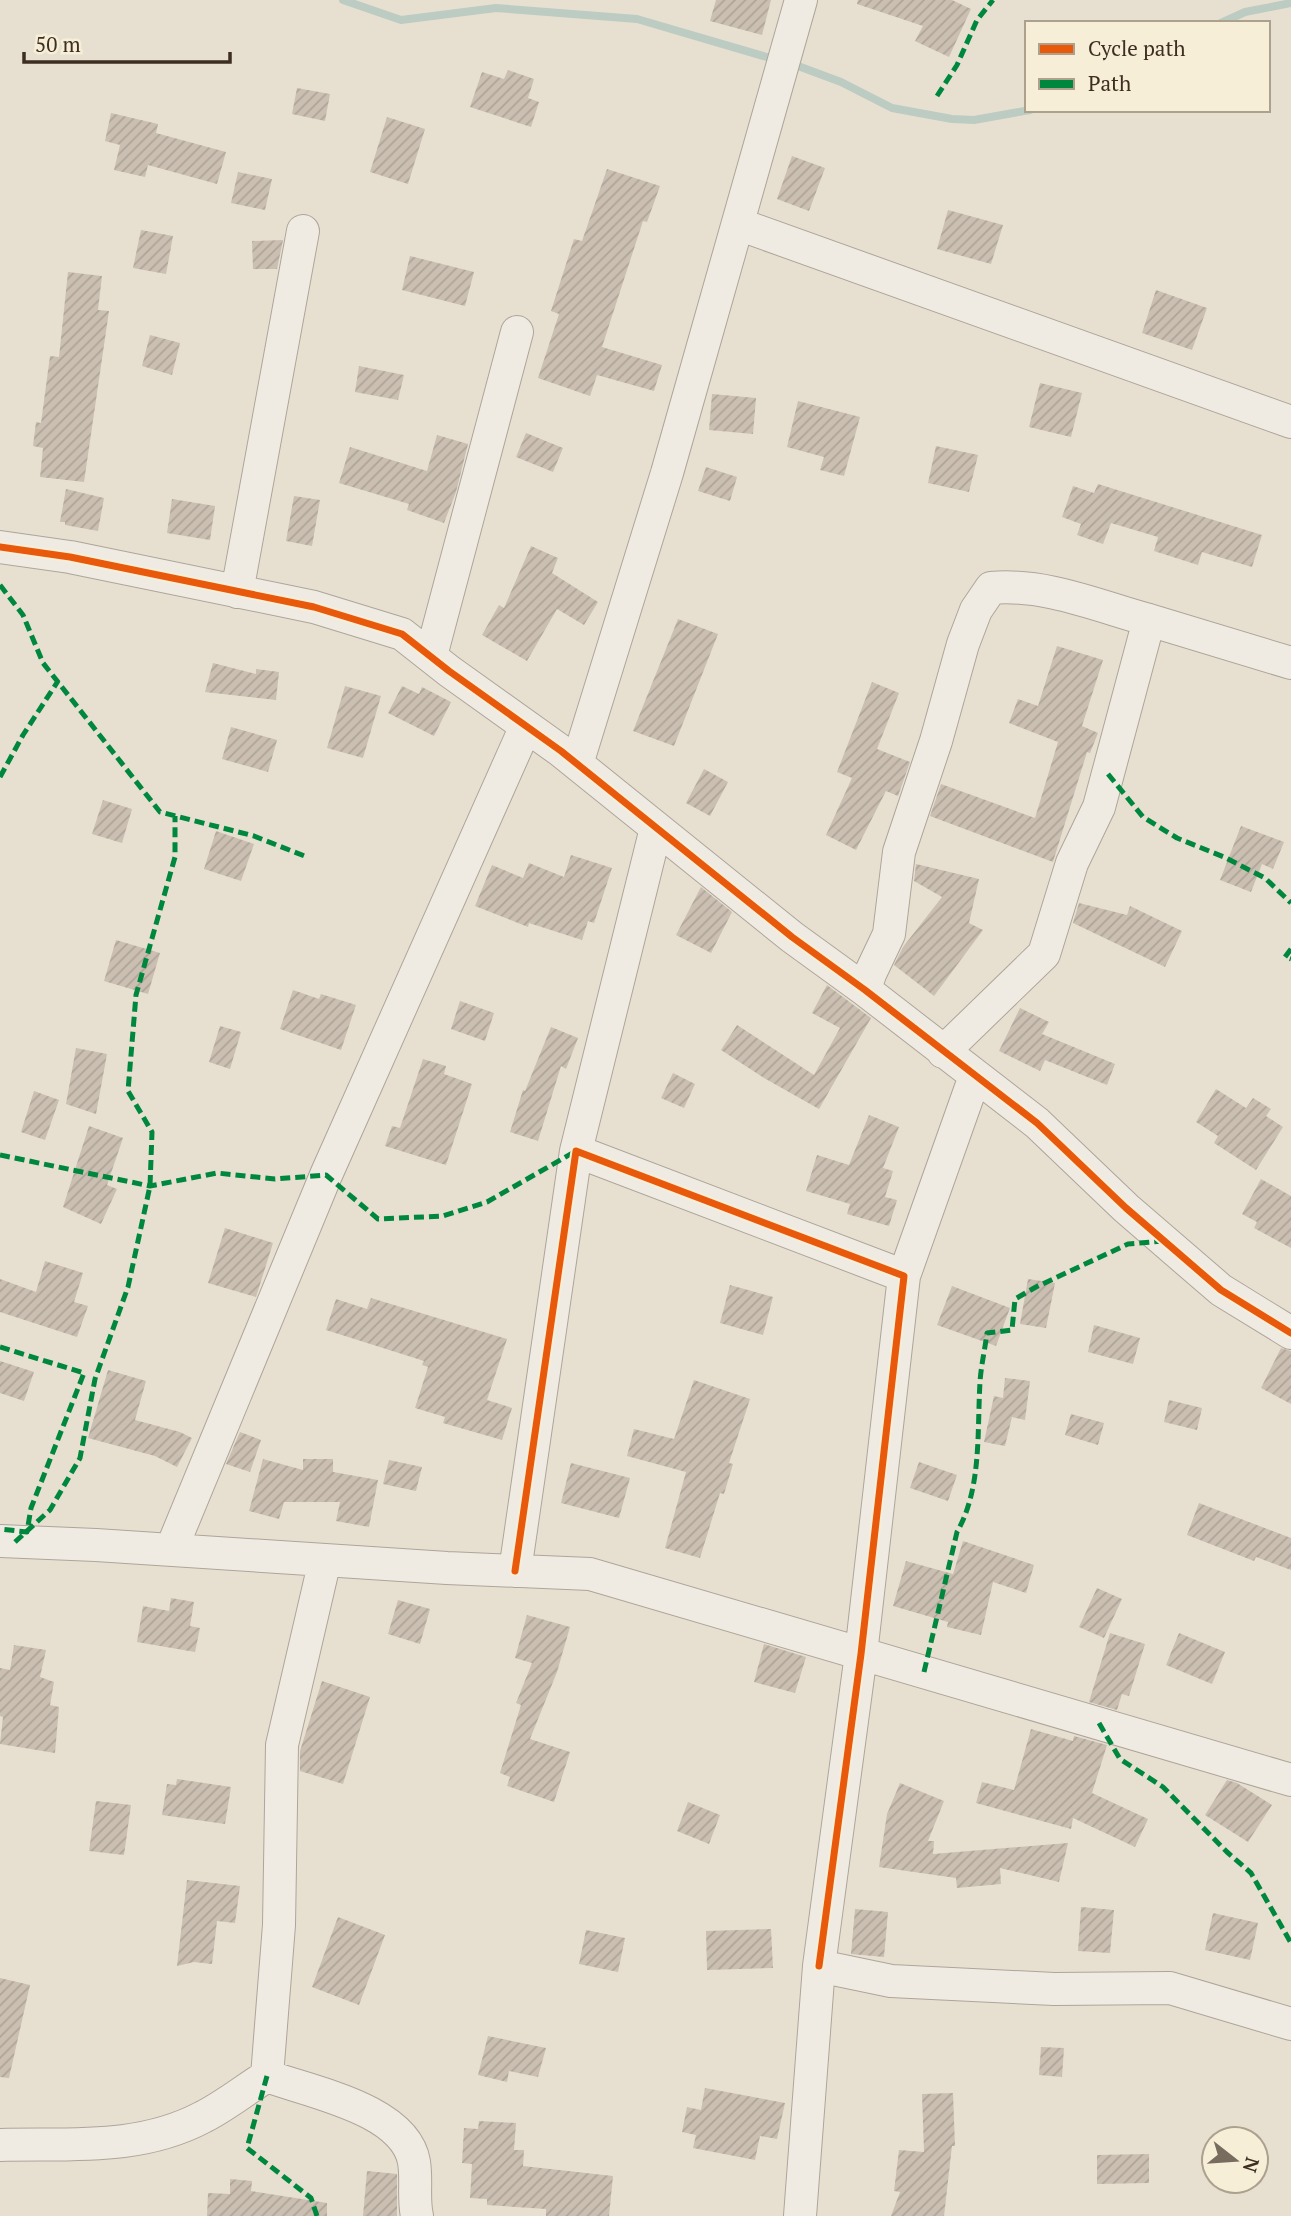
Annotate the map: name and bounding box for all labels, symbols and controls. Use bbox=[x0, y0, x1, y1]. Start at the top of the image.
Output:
scale bar bbox=[24, 21, 231, 65]
legend bbox=[1025, 21, 1270, 112]
text: 50 m bbox=[35, 30, 81, 58]
text: Cycle path bbox=[1088, 34, 1186, 62]
text: Path bbox=[1088, 69, 1131, 97]
north arrow bbox=[1200, 2125, 1270, 2195]
text: N bbox=[1238, 2155, 1266, 2176]

